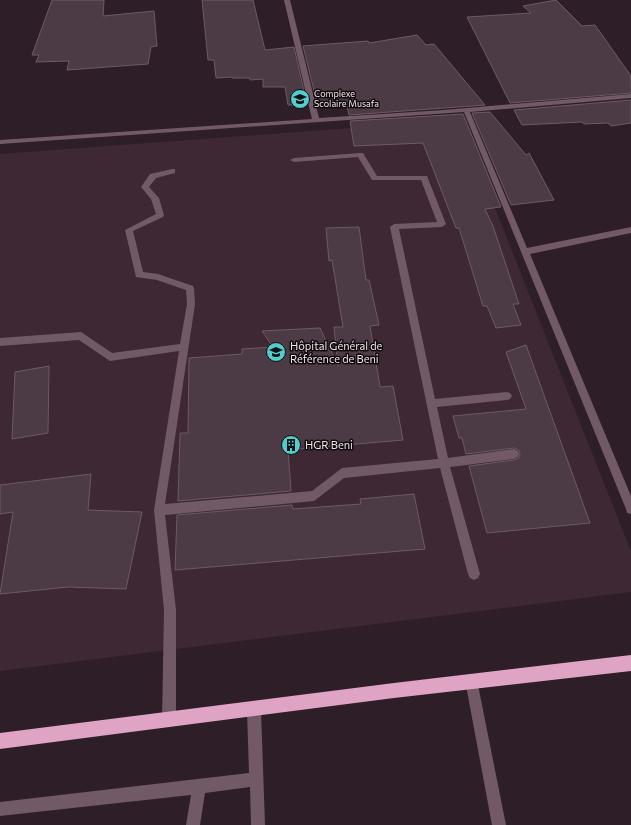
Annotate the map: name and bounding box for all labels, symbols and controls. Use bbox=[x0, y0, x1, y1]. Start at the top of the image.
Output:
school or university icon: Complexe Scolaire Musafa bbox=[289, 88, 311, 110]
place label: Complexe Scolaire Musafa bbox=[314, 88, 379, 109]
place label: Hôpital Général de Référence de Beni bbox=[290, 339, 383, 365]
school or university icon: Hôpital Général de Référence de Beni bbox=[265, 341, 287, 363]
building icon: HGR Beni bbox=[280, 434, 302, 456]
place label: HGR Beni bbox=[305, 438, 353, 451]

